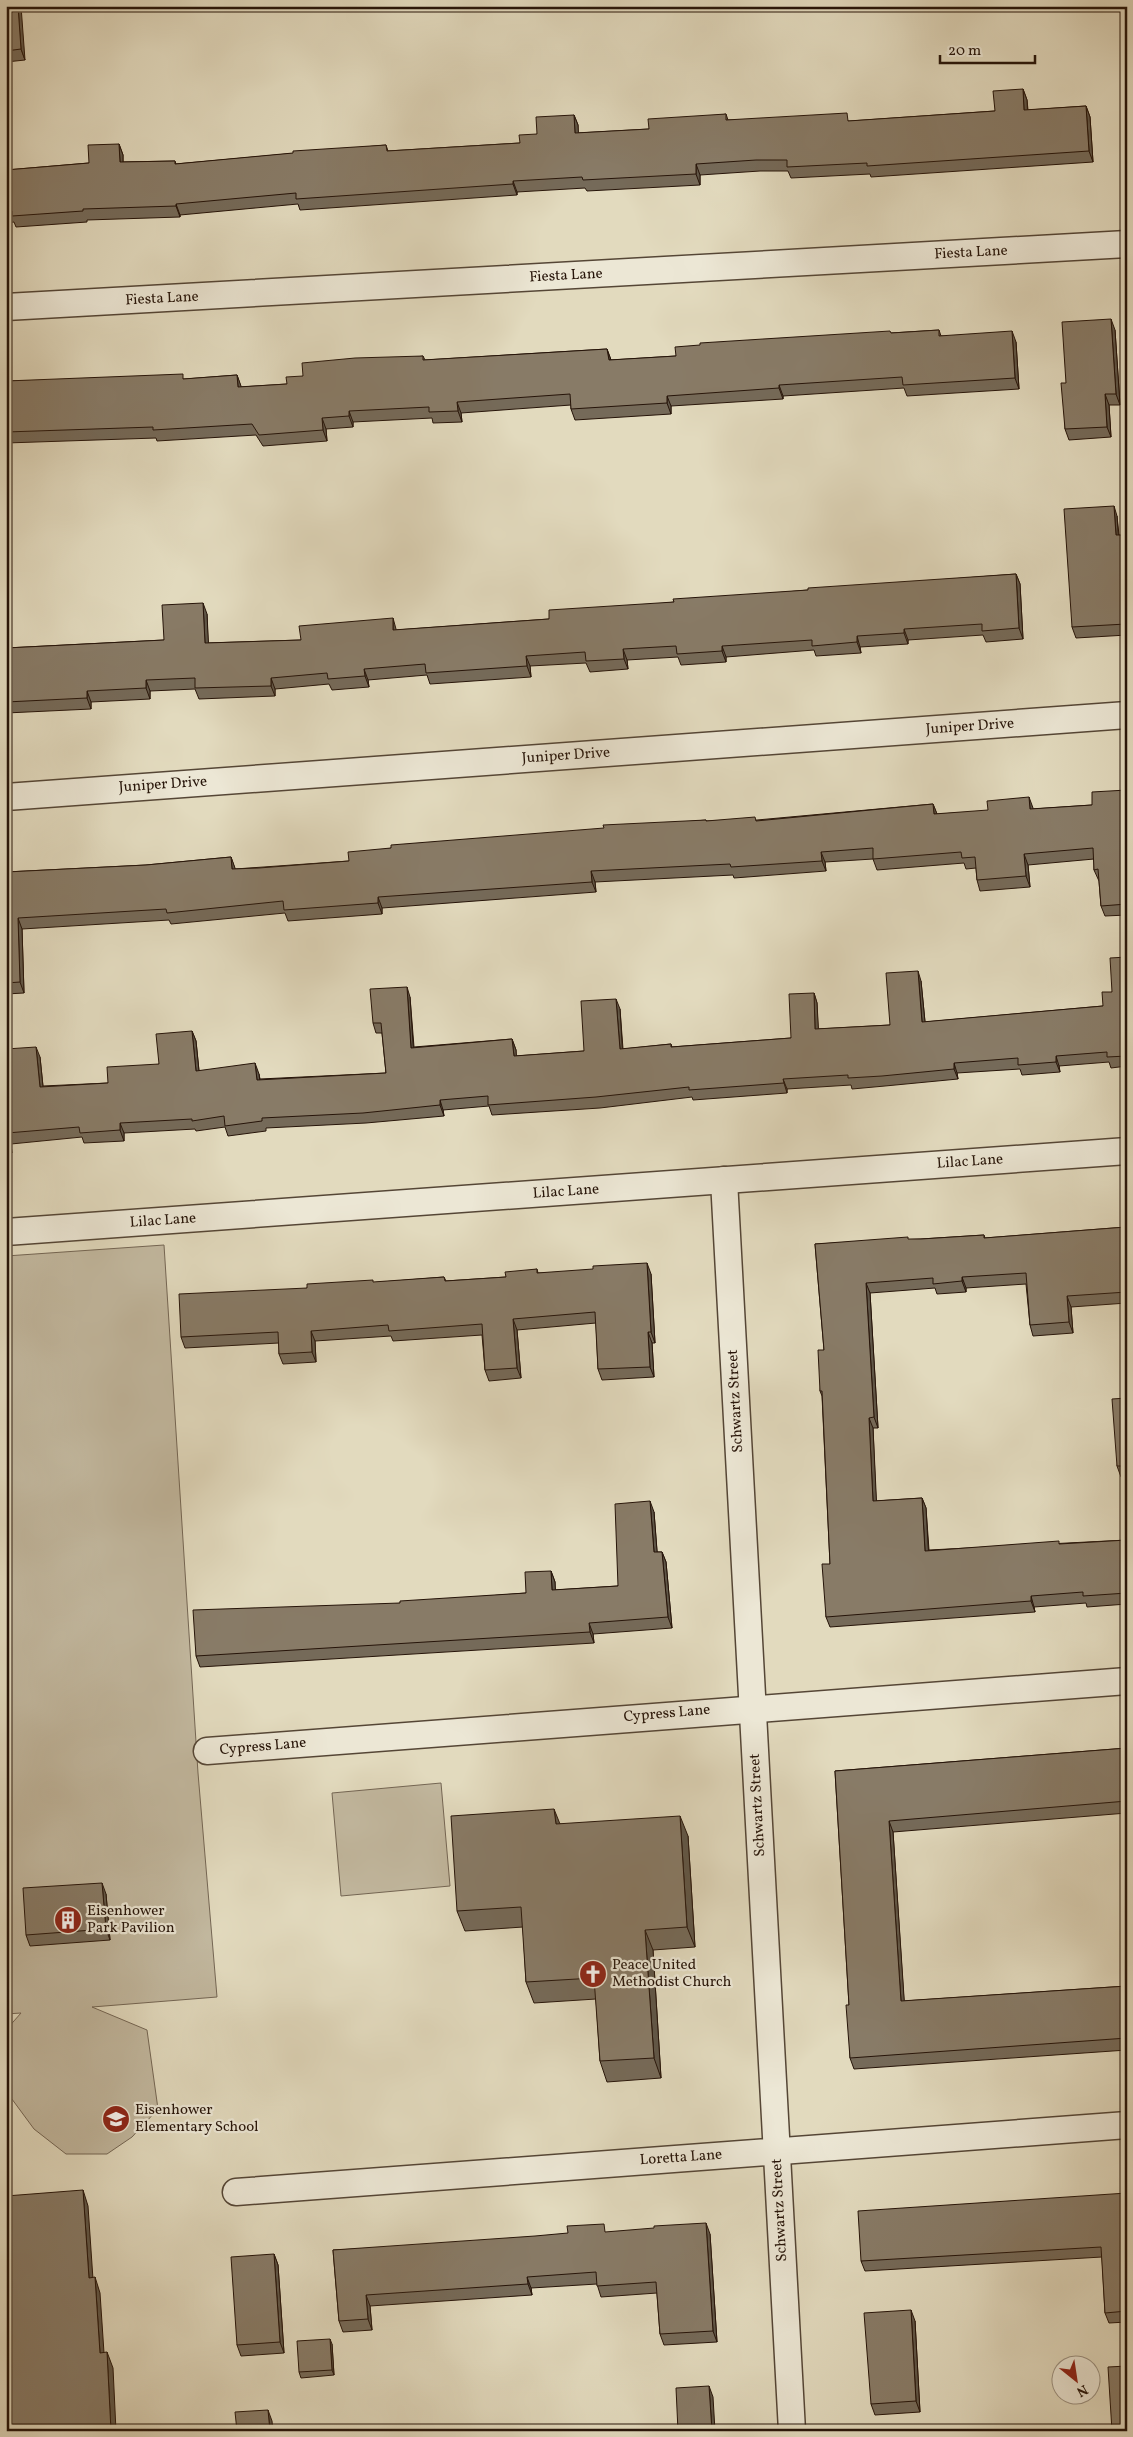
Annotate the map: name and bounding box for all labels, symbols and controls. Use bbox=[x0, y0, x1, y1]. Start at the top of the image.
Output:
scale bar bbox=[940, 32, 1036, 64]
text: 20 m bbox=[948, 41, 981, 62]
street label: Fiesta Lane bbox=[934, 241, 1008, 265]
street label: Fiesta Lane bbox=[529, 264, 603, 288]
street label: Fiesta Lane bbox=[125, 287, 199, 311]
street label: Juniper Drive bbox=[925, 713, 1015, 741]
street label: Juniper Drive bbox=[521, 742, 611, 770]
street label: Juniper Drive bbox=[118, 771, 208, 799]
street label: Lilac Lane bbox=[936, 1149, 1004, 1175]
street label: Lilac Lane bbox=[532, 1179, 600, 1205]
street label: Lilac Lane bbox=[129, 1208, 197, 1234]
street label: Schwartz Street bbox=[723, 1349, 749, 1453]
street label: Cypress Lane bbox=[623, 1700, 711, 1728]
street label: Cypress Lane bbox=[219, 1733, 307, 1761]
street label: Schwartz Street bbox=[745, 1753, 771, 1857]
place label: Eisenhower Park Pavilion bbox=[87, 1901, 175, 1939]
building icon: Eisenhower Park Pavilion bbox=[53, 1905, 83, 1935]
place label: Peace United Methodist Church bbox=[612, 1955, 731, 1993]
church icon: Peace United Methodist Church bbox=[578, 1959, 608, 1989]
place label: Eisenhower Elementary School bbox=[135, 2100, 258, 2138]
school or university icon: Eisenhower Elementary School bbox=[101, 2104, 131, 2134]
street label: Loretta Lane bbox=[639, 2145, 723, 2171]
street label: Schwartz Street bbox=[767, 2158, 793, 2262]
north arrow bbox=[1050, 2354, 1100, 2404]
text: N bbox=[1073, 2379, 1091, 2401]

